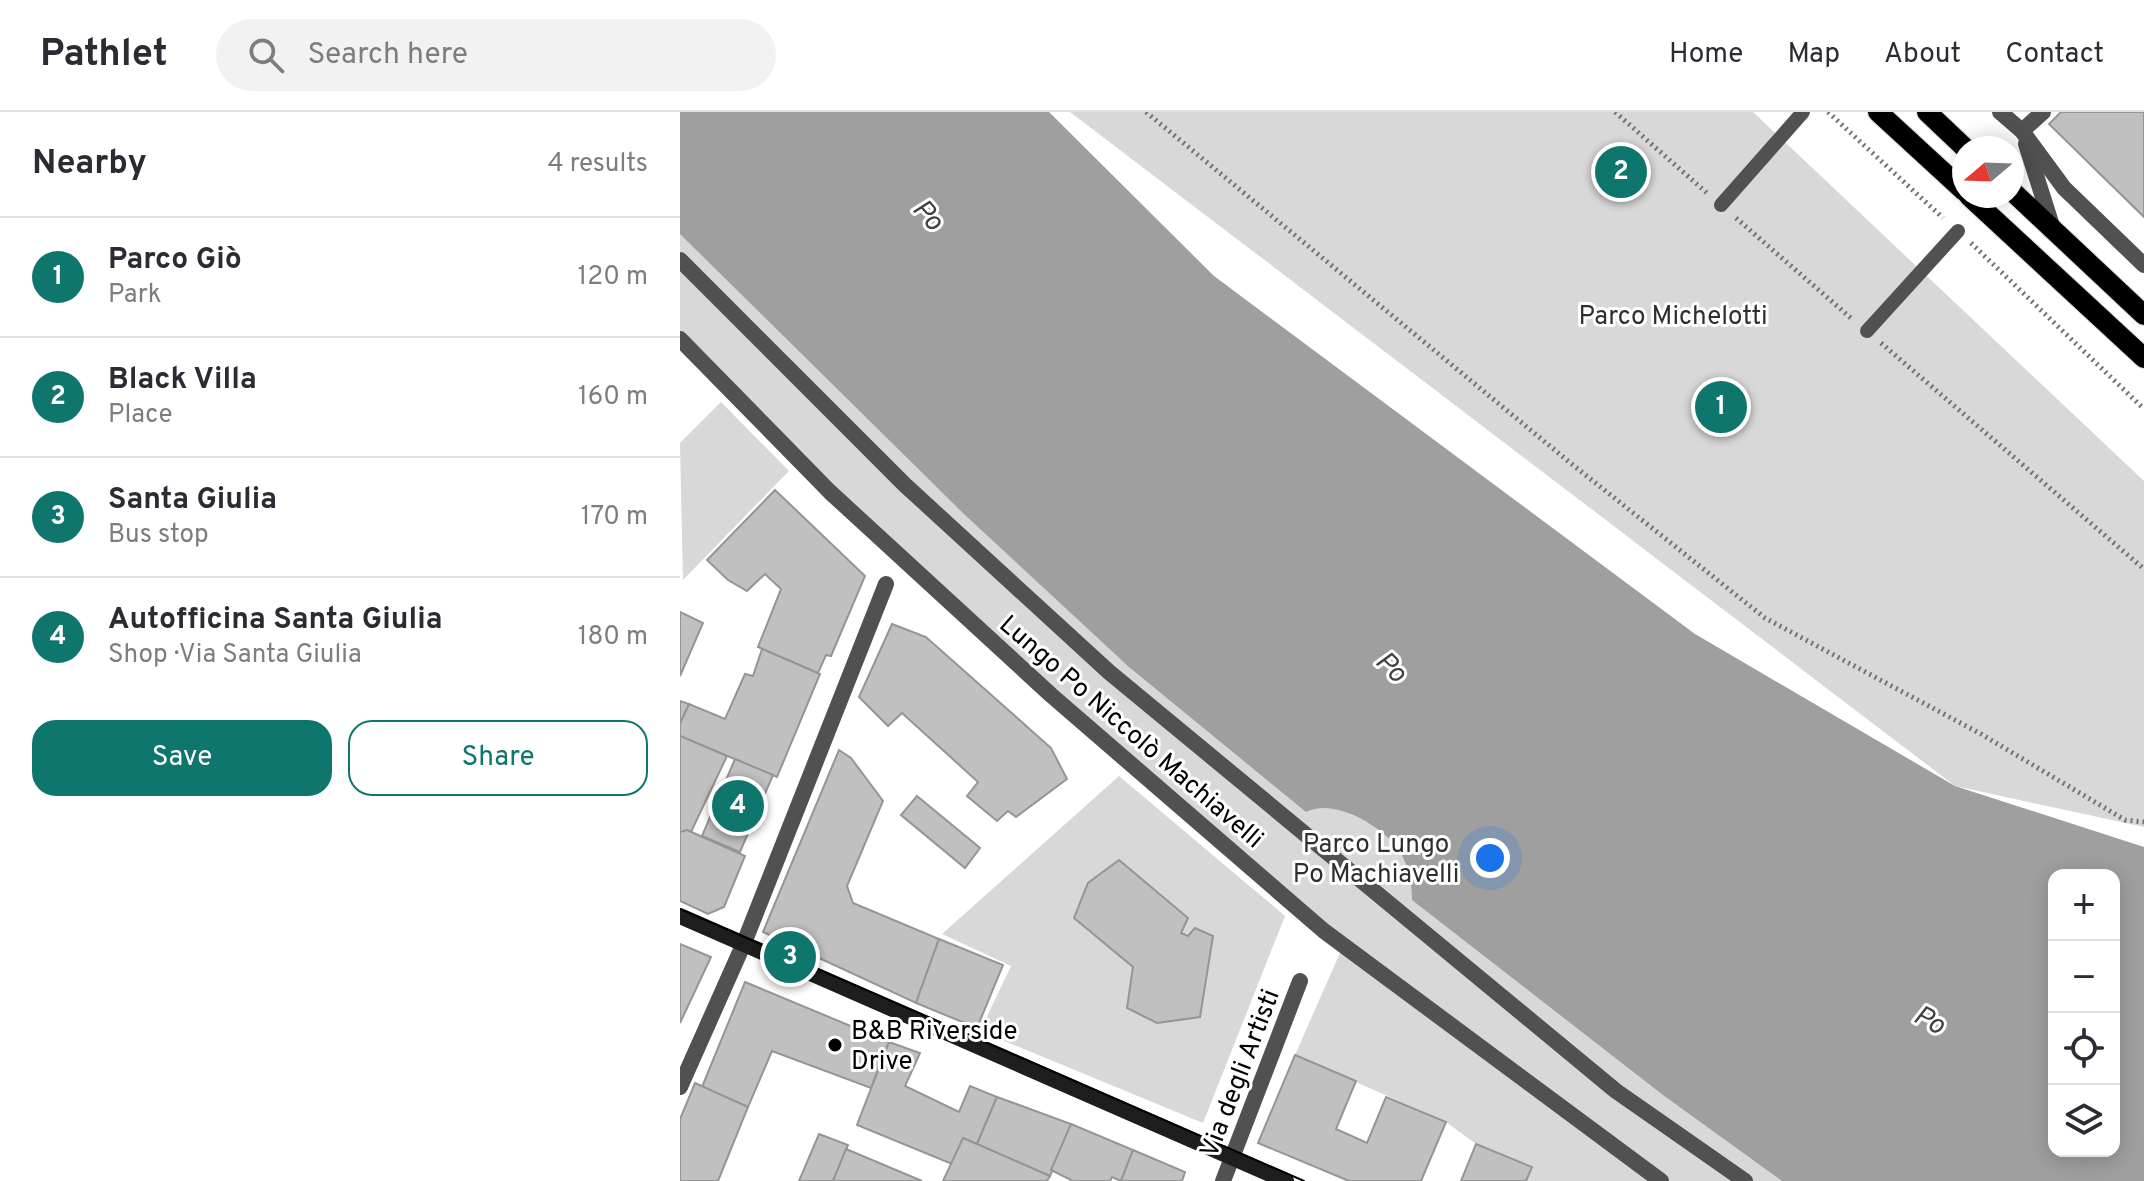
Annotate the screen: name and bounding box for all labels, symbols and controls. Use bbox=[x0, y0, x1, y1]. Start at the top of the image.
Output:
search box bbox=[216, 19, 776, 91]
text: Pathlet bbox=[40, 31, 168, 80]
icon: search bbox=[244, 33, 288, 77]
text: Search here bbox=[308, 37, 468, 74]
text: Home bbox=[1669, 37, 1743, 73]
text: Map bbox=[1787, 37, 1840, 73]
text: About bbox=[1884, 37, 1961, 73]
text: Contact bbox=[2005, 37, 2104, 73]
north arrow bbox=[1952, 136, 2024, 208]
pin: 2 bbox=[1595, 142, 1647, 202]
text: Nearby bbox=[32, 143, 147, 186]
text: 4 results bbox=[547, 148, 648, 181]
water label: Po bbox=[903, 193, 951, 240]
text: Parco Giò bbox=[108, 242, 242, 279]
text: 1 bbox=[53, 261, 63, 294]
text: 120 m bbox=[578, 261, 648, 294]
text: Park bbox=[108, 279, 162, 312]
park label: Parco Michelotti bbox=[1578, 301, 1768, 334]
text: Black Villa bbox=[108, 362, 257, 399]
pin: 1 bbox=[1695, 377, 1747, 437]
text: 2 bbox=[50, 381, 66, 414]
text: 160 m bbox=[578, 381, 648, 414]
text: Place bbox=[108, 399, 172, 432]
text: Santa Giulia bbox=[108, 482, 277, 519]
text: 3 bbox=[50, 501, 66, 534]
text: 170 m bbox=[581, 501, 648, 534]
text: Bus stop bbox=[108, 519, 209, 552]
text: Autofficina Santa Giulia bbox=[108, 602, 442, 639]
street label: Lungo Po Niccolò Machiavelli bbox=[991, 609, 1269, 857]
text: 4 bbox=[50, 621, 66, 654]
text: 180 m bbox=[578, 621, 648, 654]
text: Shop · Via Santa Giulia bbox=[108, 639, 362, 672]
water label: Po bbox=[1366, 645, 1414, 692]
button: Save bbox=[32, 720, 332, 796]
button: Share bbox=[348, 720, 648, 796]
pin: 4 bbox=[712, 776, 764, 836]
park label: Parco Lungo Po Machiavelli bbox=[1293, 829, 1459, 892]
your location bbox=[1470, 838, 1510, 878]
map controls bbox=[2048, 869, 2120, 1157]
button: + bbox=[2048, 869, 2120, 941]
pin: 3 bbox=[764, 927, 816, 987]
button: − bbox=[2048, 941, 2120, 1013]
street label: Via degli Artisti bbox=[1194, 985, 1289, 1163]
water label: Po bbox=[1907, 999, 1951, 1045]
button: locate bbox=[2048, 1013, 2120, 1085]
place label: B&B Riverside Drive bbox=[851, 1016, 1017, 1079]
marker: B&B Riverside Drive bbox=[826, 1036, 844, 1054]
button: layers bbox=[2048, 1085, 2120, 1157]

